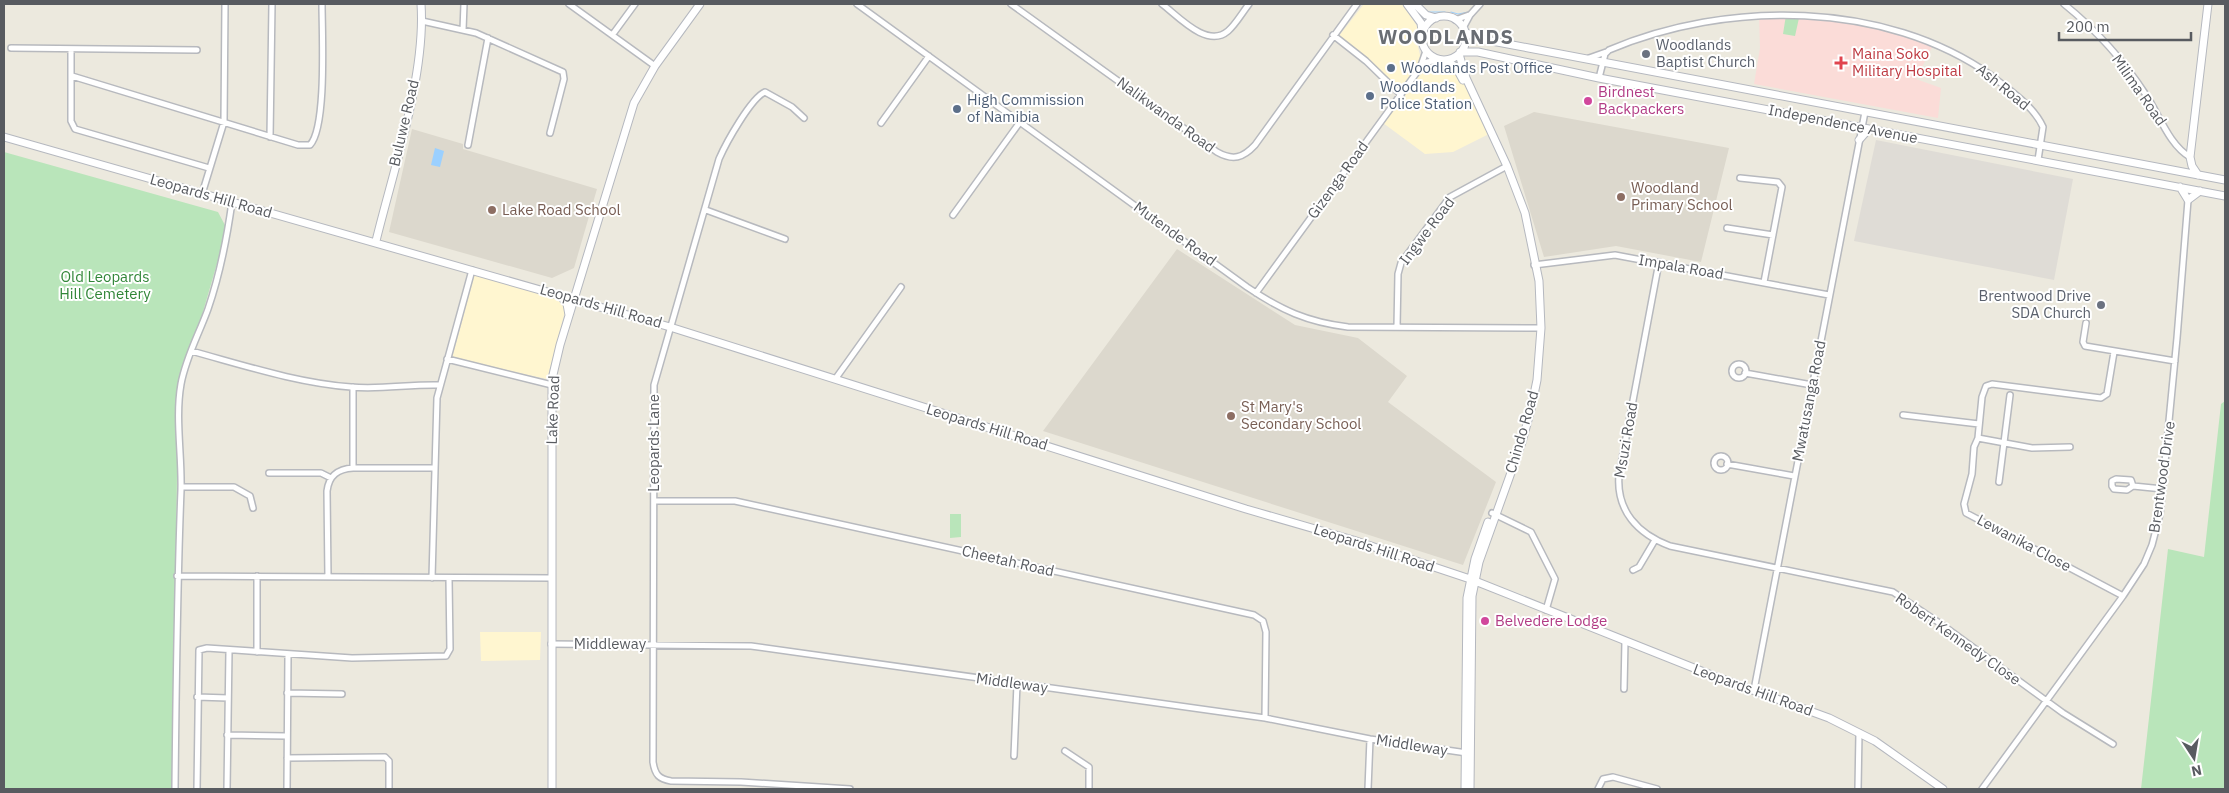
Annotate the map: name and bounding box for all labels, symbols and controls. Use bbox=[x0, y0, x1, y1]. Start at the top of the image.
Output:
scale bar bbox=[2059, 10, 2192, 42]
text: 200 m bbox=[2066, 17, 2110, 36]
district label: WOODLANDS bbox=[1378, 23, 1514, 50]
place label: Woodlands Baptist Church bbox=[1656, 35, 1755, 71]
place label: Maina Soko Military Hospital bbox=[1852, 44, 1962, 80]
marker: Woodlands Baptist Church bbox=[1640, 48, 1652, 60]
street label: Milima Road bbox=[2108, 50, 2171, 129]
marker: Maina Soko Military Hospital bbox=[1834, 56, 1848, 70]
place label: Woodlands Post Office bbox=[1401, 58, 1553, 77]
street label: Ash Road bbox=[1973, 59, 2034, 114]
marker: Woodlands Post Office bbox=[1385, 62, 1397, 74]
street label: Nalikwanda Road bbox=[1113, 73, 1219, 157]
place label: Woodlands Police Station bbox=[1380, 77, 1472, 113]
street label: Buluwe Road bbox=[384, 78, 423, 168]
place label: Birdnest Backpackers bbox=[1598, 82, 1684, 118]
place label: High Commission of Namibia bbox=[967, 90, 1084, 126]
marker: Woodlands Police Station bbox=[1364, 90, 1376, 102]
marker: Birdnest Backpackers bbox=[1582, 95, 1594, 107]
street label: Independence Avenue bbox=[1767, 100, 1919, 147]
marker: High Commission of Namibia bbox=[951, 103, 963, 115]
street label: Gizenga Road bbox=[1303, 137, 1372, 222]
street label: Leopards Hill Road bbox=[148, 169, 274, 222]
place label: Woodland Primary School bbox=[1631, 178, 1733, 214]
marker: Woodland Primary School bbox=[1615, 191, 1627, 203]
street label: Ingwe Road bbox=[1395, 193, 1458, 268]
street label: Mutende Road bbox=[1130, 197, 1220, 270]
place label: Lake Road School bbox=[502, 200, 621, 219]
marker: Lake Road School bbox=[486, 204, 498, 216]
street label: Impala Road bbox=[1637, 250, 1725, 283]
park label: Old Leopards Hill Cemetery bbox=[59, 267, 151, 303]
street label: Leopards Hill Road bbox=[538, 279, 664, 332]
place label: Brentwood Drive SDA Church bbox=[1978, 286, 2091, 322]
marker: Brentwood Drive SDA Church bbox=[2095, 299, 2107, 311]
street label: Mwatusanga Road bbox=[1787, 339, 1830, 463]
street label: Lake Road bbox=[542, 375, 563, 445]
street label: Chindo Road bbox=[1501, 388, 1542, 475]
street label: Leopards Lane bbox=[644, 394, 663, 492]
place label: St Mary's Secondary School bbox=[1241, 397, 1361, 433]
street label: Leopards Hill Road bbox=[924, 399, 1050, 454]
street label: Msuzi Road bbox=[1609, 400, 1642, 479]
marker: St Mary's Secondary School bbox=[1225, 410, 1237, 422]
street label: Brentwood Drive bbox=[2144, 420, 2179, 534]
street label: Lewanika Close bbox=[1974, 510, 2075, 575]
street label: Leopards Hill Road bbox=[1311, 519, 1437, 576]
street label: Cheetah Road bbox=[960, 541, 1056, 580]
street label: Robert Kennedy Close bbox=[1892, 588, 2025, 689]
place label: Belvedere Lodge bbox=[1495, 611, 1607, 630]
marker: Belvedere Lodge bbox=[1479, 615, 1491, 627]
street label: Middleway bbox=[574, 634, 647, 653]
street label: Leopards Hill Road bbox=[1691, 659, 1816, 720]
street label: Middleway bbox=[975, 668, 1050, 697]
street label: Middleway bbox=[1375, 729, 1450, 760]
north arrow bbox=[2169, 733, 2219, 783]
text: N bbox=[2190, 761, 2204, 781]

